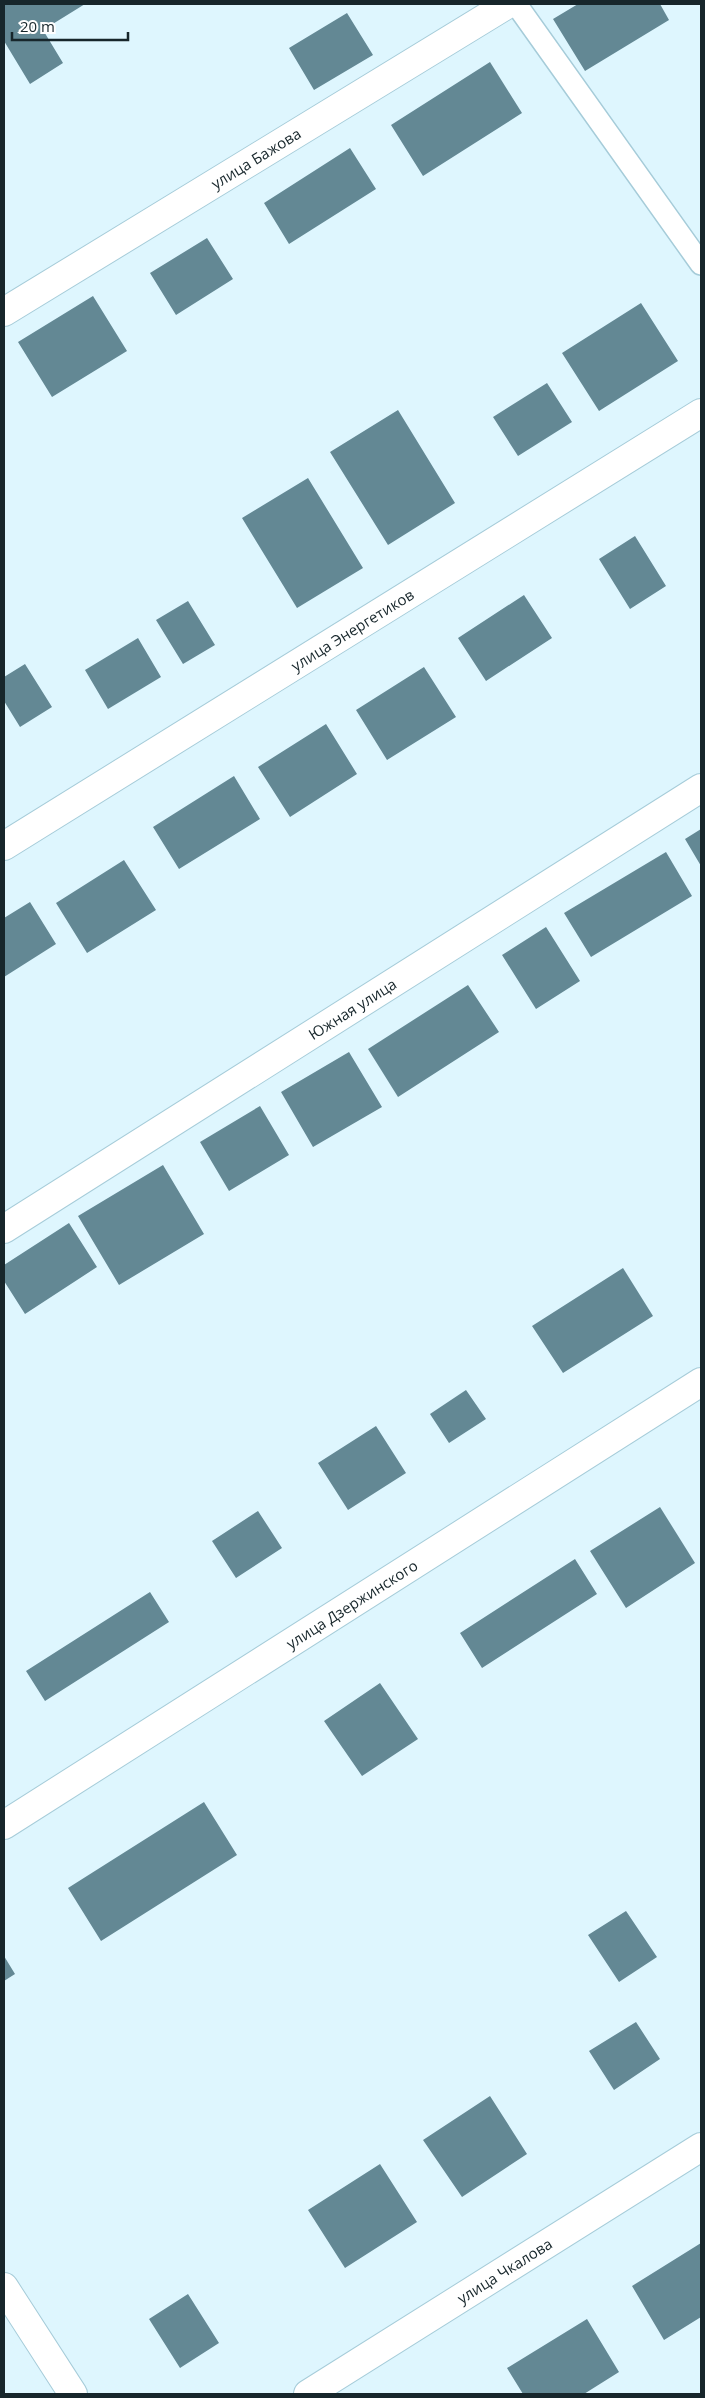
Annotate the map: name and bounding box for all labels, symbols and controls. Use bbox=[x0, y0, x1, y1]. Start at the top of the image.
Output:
scale bar bbox=[12, 10, 129, 42]
text: 20 m bbox=[20, 16, 55, 36]
street label: улица Бажова bbox=[207, 123, 304, 193]
street label: улица Энергетиков bbox=[287, 584, 417, 675]
street label: Южная улица bbox=[304, 973, 400, 1044]
street label: улица Дзержинского bbox=[282, 1555, 421, 1653]
street label: улица Чкалова bbox=[453, 2233, 556, 2308]

